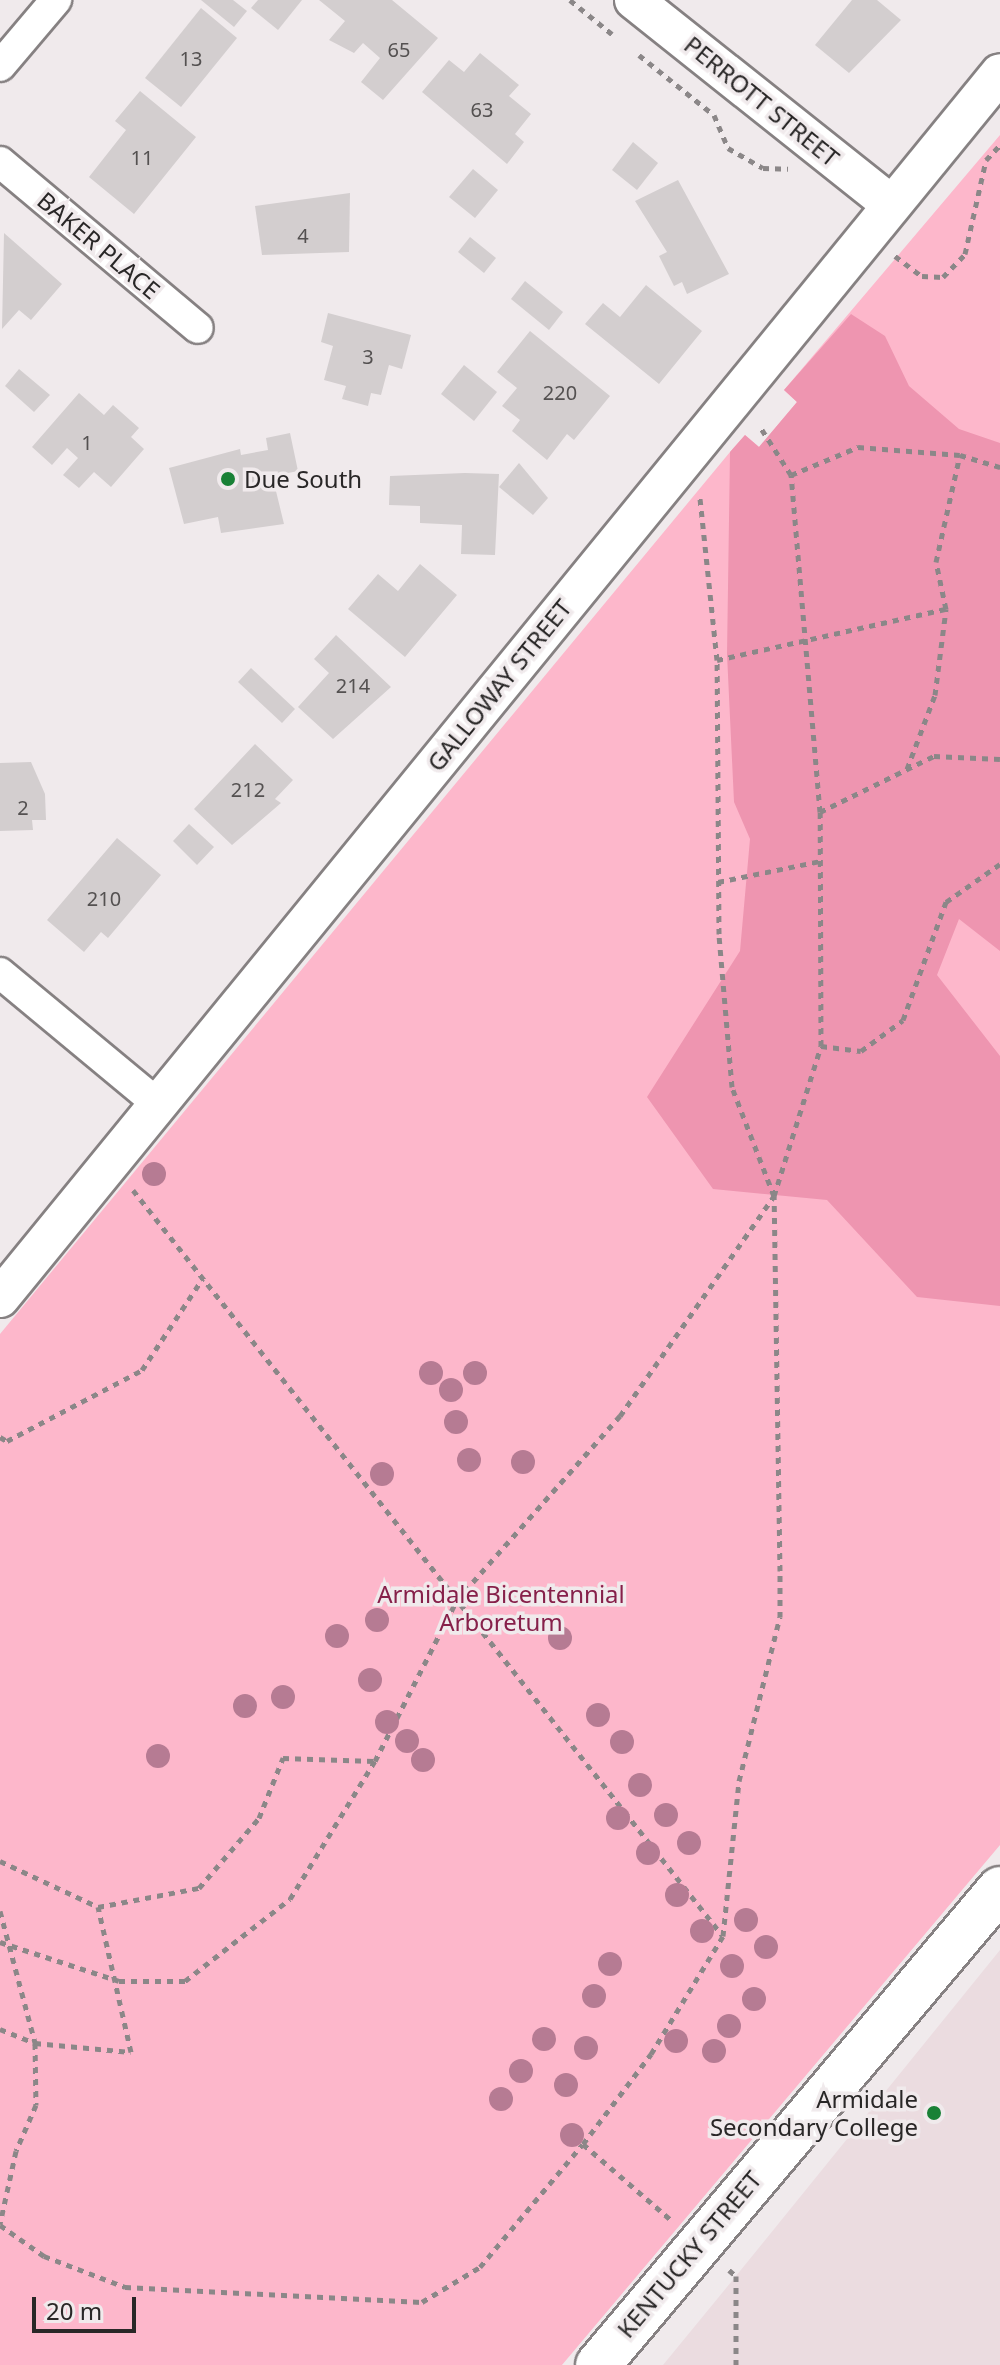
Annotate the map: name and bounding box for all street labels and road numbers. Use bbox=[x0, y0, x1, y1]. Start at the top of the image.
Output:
street label: PERROTT STREET bbox=[679, 30, 845, 172]
street label: BAKER PLACE bbox=[32, 186, 166, 304]
street label: GALLOWAY STREET bbox=[421, 593, 577, 777]
street label: KENTUCKY STREET bbox=[611, 2165, 767, 2343]

